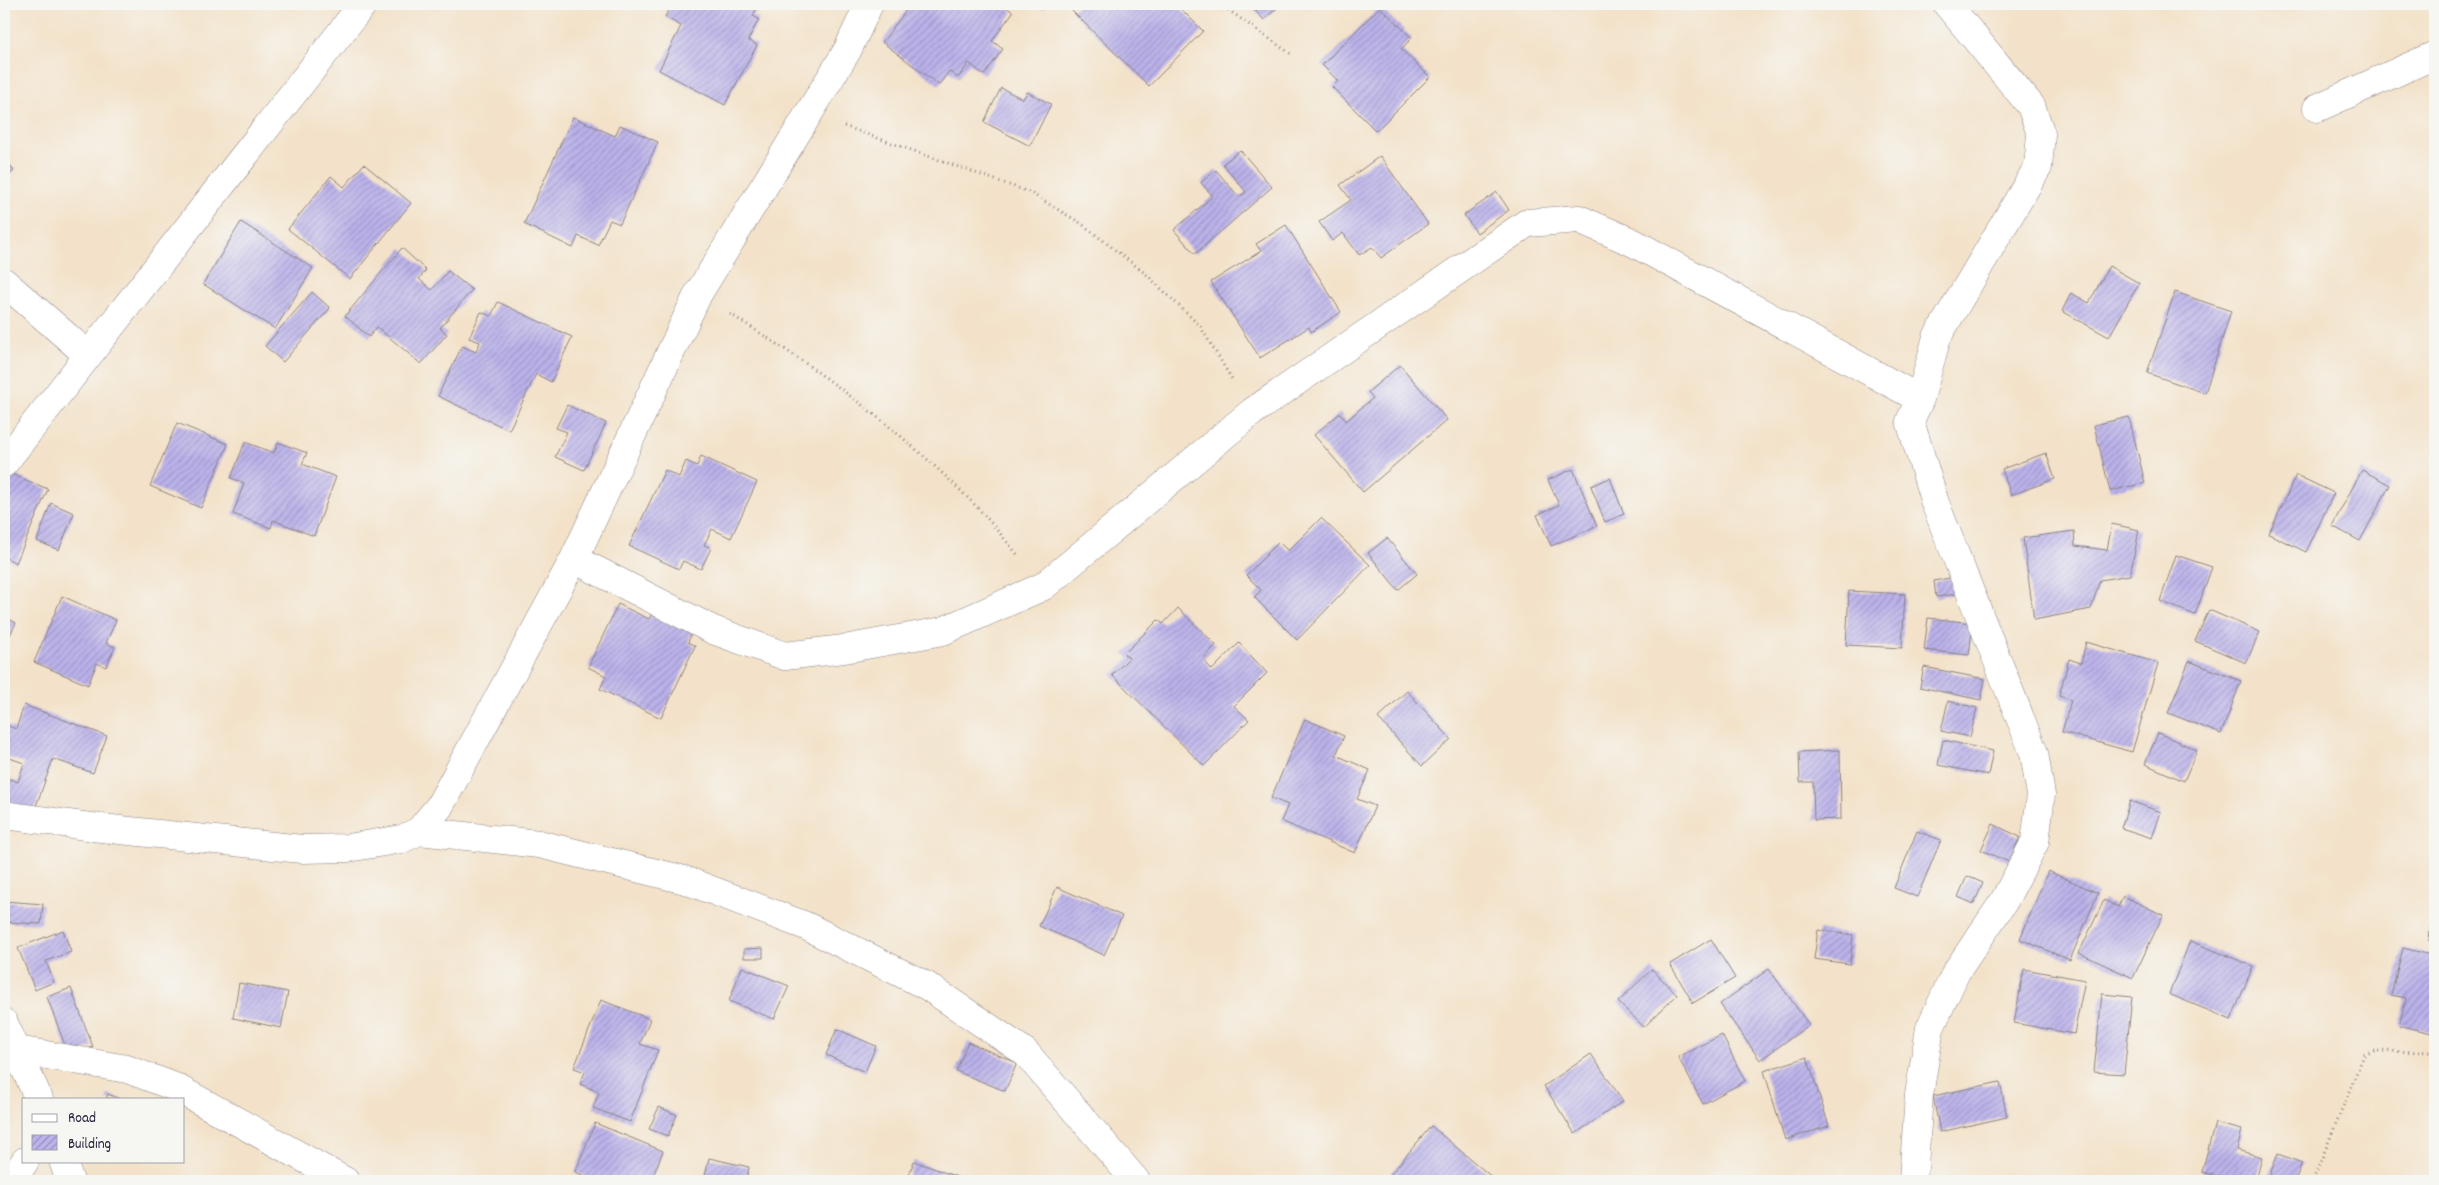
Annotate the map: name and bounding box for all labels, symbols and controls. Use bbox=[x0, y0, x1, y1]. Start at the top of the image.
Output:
legend bbox=[22, 1098, 185, 1162]
text: Road bbox=[68, 1108, 96, 1130]
text: Building bbox=[68, 1134, 111, 1156]

